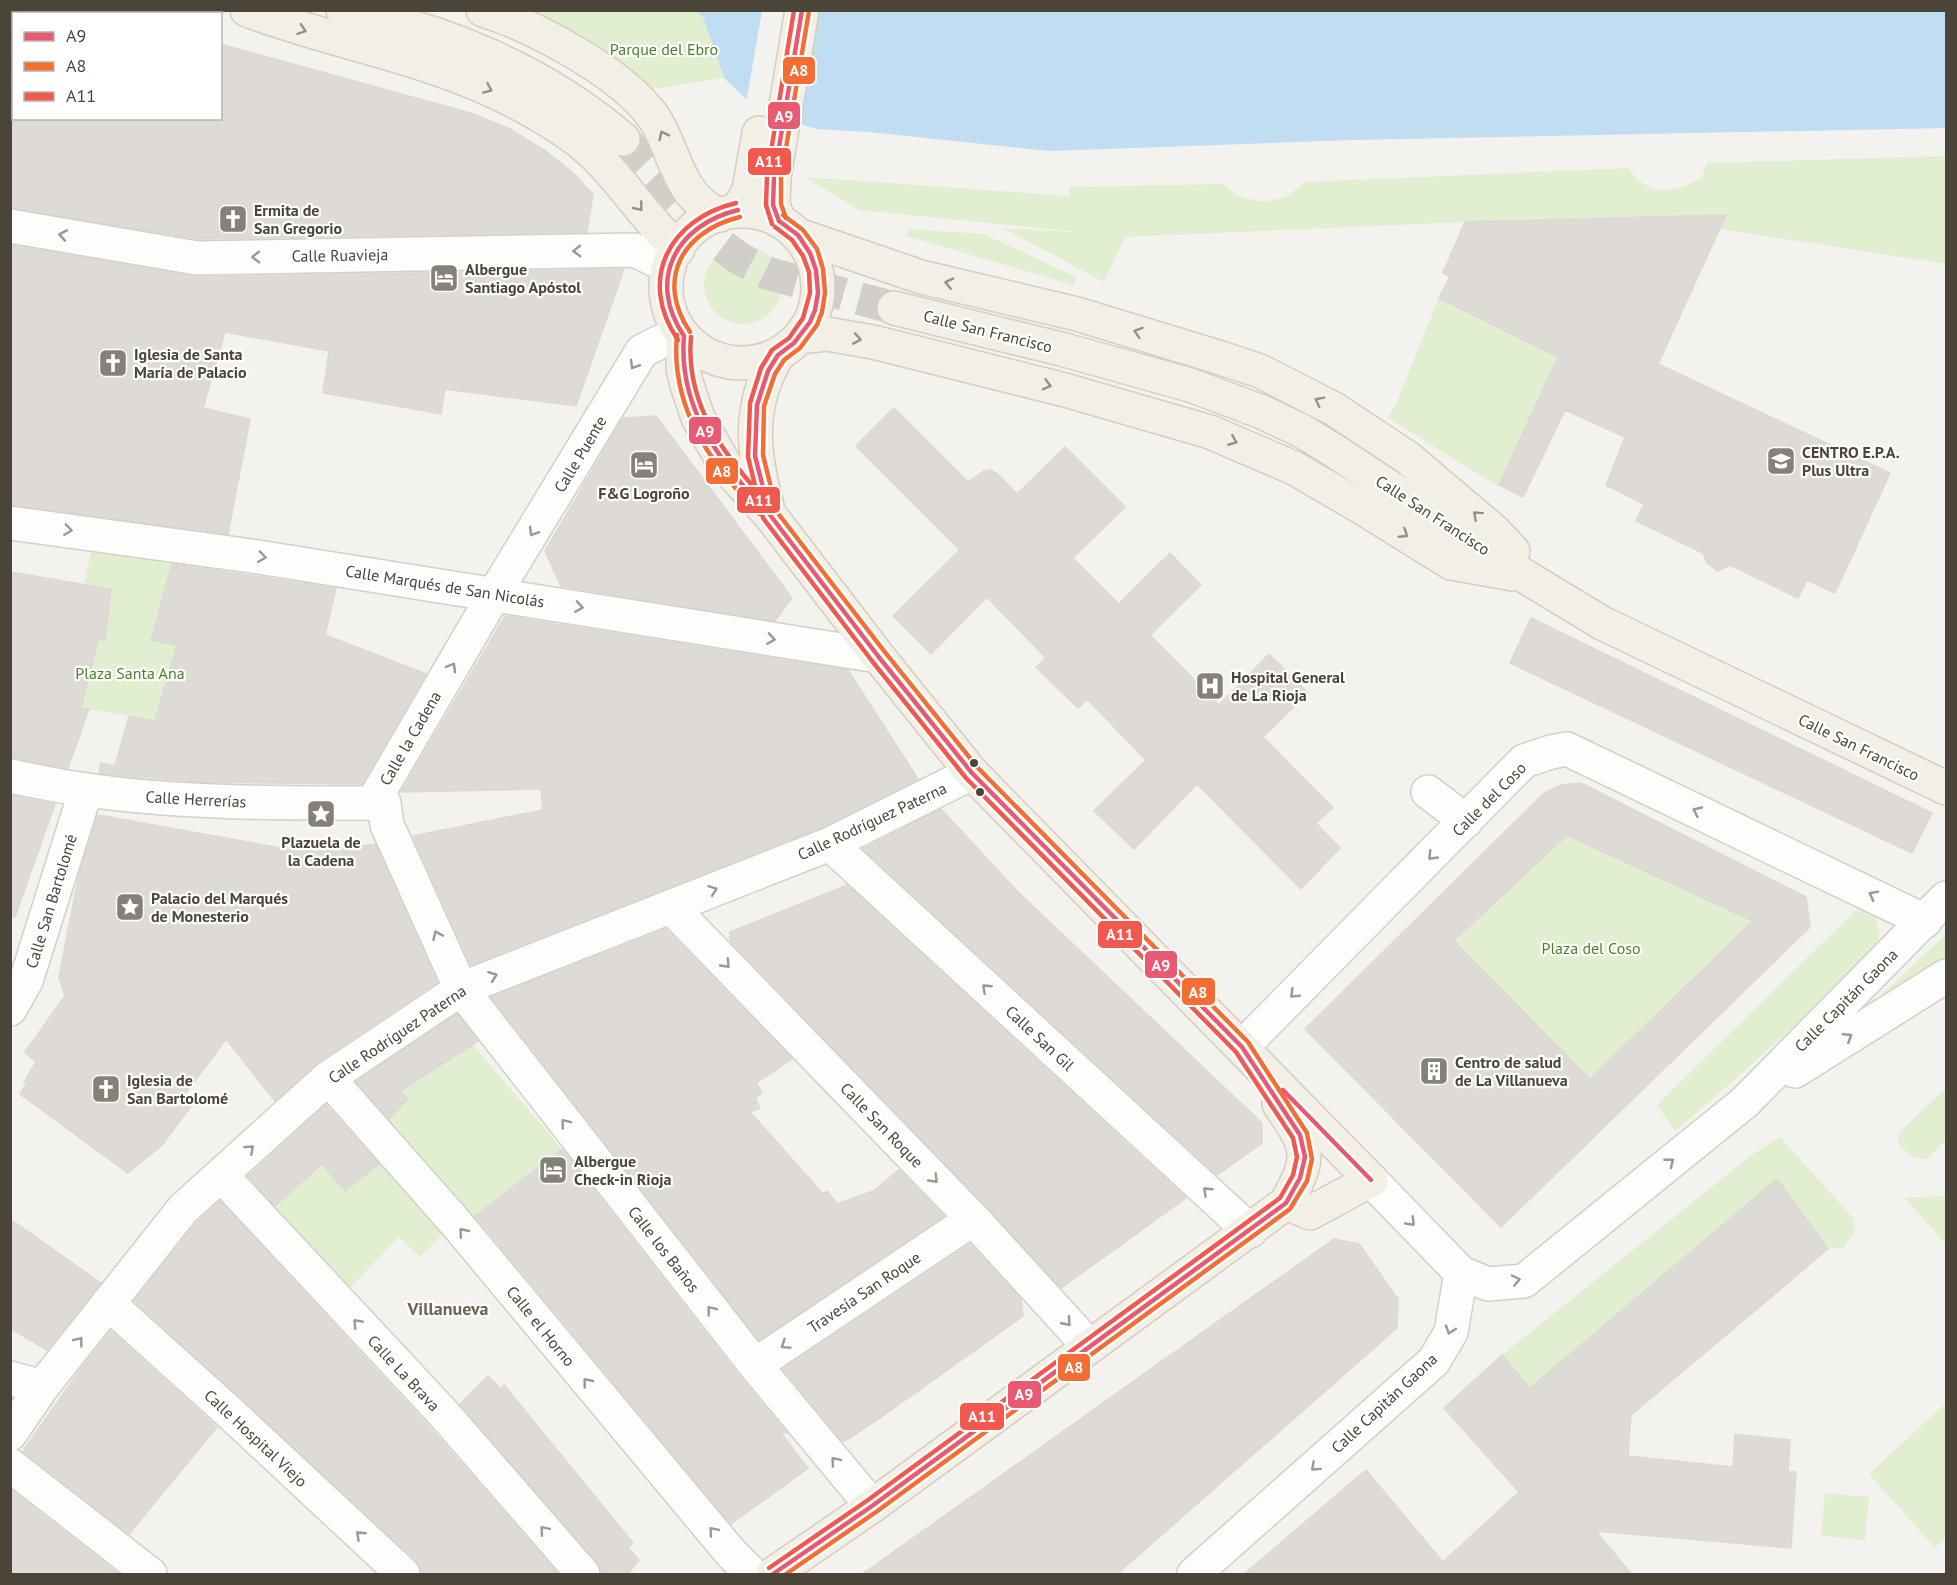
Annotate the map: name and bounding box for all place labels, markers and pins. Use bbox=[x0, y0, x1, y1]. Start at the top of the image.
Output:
place label: Ermita de San Gregorio bbox=[254, 200, 342, 238]
church icon: Ermita de San Gregorio bbox=[217, 203, 249, 235]
place label: Albergue Santiago Apóstol bbox=[465, 259, 581, 297]
hotel icon: Albergue Santiago Apóstol bbox=[428, 262, 460, 294]
place label: Iglesia de Santa María de Palacio bbox=[134, 344, 247, 382]
church icon: Iglesia de Santa María de Palacio bbox=[97, 347, 129, 379]
place label: CENTRO E.P.A. Plus Ultra bbox=[1802, 442, 1900, 480]
school or university icon: CENTRO E.P.A. Plus Ultra bbox=[1765, 445, 1797, 477]
hotel icon: F&G Logroño bbox=[628, 449, 660, 481]
place label: F&G Logroño bbox=[598, 483, 690, 503]
place label: Hospital General de La Rioja bbox=[1231, 667, 1345, 705]
hospital icon: Hospital General de La Rioja bbox=[1194, 670, 1226, 702]
unlabelled marker bbox=[968, 757, 980, 769]
unlabelled marker bbox=[974, 786, 986, 798]
place icon: Plazuela de la Cadena bbox=[305, 798, 337, 830]
place label: Plazuela de la Cadena bbox=[281, 832, 361, 870]
place label: Palacio del Marqués de Monesterio bbox=[151, 888, 288, 926]
place icon: Palacio del Marqués de Monesterio bbox=[114, 891, 146, 923]
place label: Centro de salud de La Villanueva bbox=[1455, 1052, 1568, 1090]
building icon: Centro de salud de La Villanueva bbox=[1418, 1055, 1450, 1087]
place label: Iglesia de San Bartolomé bbox=[127, 1070, 228, 1108]
church icon: Iglesia de San Bartolomé bbox=[90, 1073, 122, 1105]
place label: Albergue Check-in Rioja bbox=[574, 1151, 672, 1189]
hotel icon: Albergue Check-in Rioja bbox=[537, 1154, 569, 1186]

